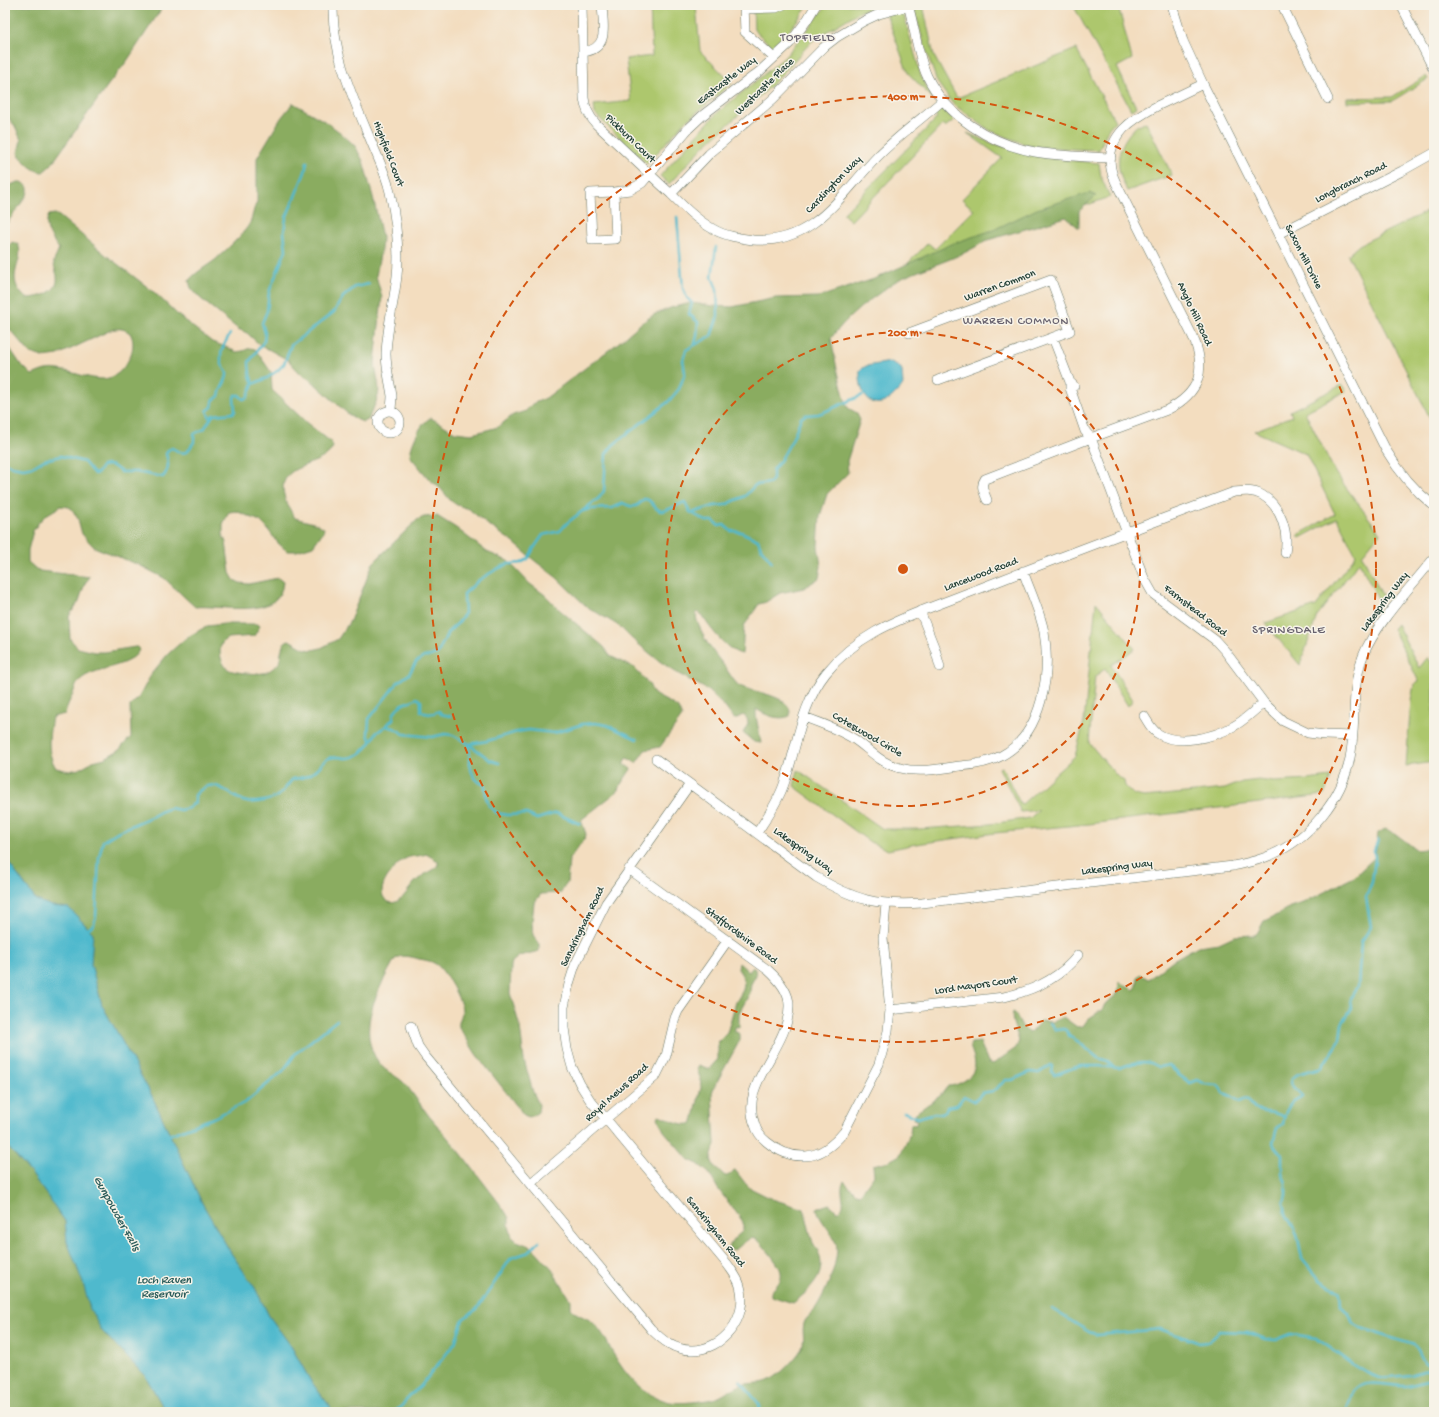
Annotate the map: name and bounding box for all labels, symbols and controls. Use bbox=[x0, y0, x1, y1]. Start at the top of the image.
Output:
district label: TOPFIELD bbox=[779, 32, 836, 46]
street label: Eastcastle Way bbox=[695, 54, 759, 108]
street label: Westcastle Place bbox=[733, 56, 797, 118]
text: 400 m bbox=[887, 91, 919, 105]
street label: Pickburn Court bbox=[602, 111, 659, 167]
street label: Highfield Court bbox=[370, 119, 407, 190]
street label: Cardington Way bbox=[804, 153, 865, 216]
street label: Longbranch Road bbox=[1313, 159, 1390, 206]
street label: Saxon Hill Drive bbox=[1282, 223, 1325, 291]
street label: Warren Common bbox=[963, 267, 1038, 304]
street label: Anglo Hill Road bbox=[1174, 280, 1215, 349]
district label: WARREN COMMON bbox=[963, 315, 1069, 329]
text: 200 m bbox=[888, 327, 919, 341]
street label: Lancewood Road bbox=[943, 555, 1021, 595]
centre of rings bbox=[896, 562, 910, 576]
street label: Lakespring Way bbox=[1359, 569, 1412, 634]
street label: Farmstead Road bbox=[1160, 582, 1230, 640]
district label: SPRINGDALE bbox=[1252, 624, 1326, 638]
street label: Coteswood Circle bbox=[830, 710, 904, 760]
street label: Lakespring Way bbox=[771, 825, 836, 877]
street label: Lakespring Way bbox=[1081, 858, 1154, 878]
street label: Sandringham Road bbox=[559, 884, 608, 969]
street label: Staffordshire Road bbox=[703, 904, 781, 968]
street label: Lord Mayors Court bbox=[934, 974, 1020, 998]
street label: Royal Mews Road bbox=[583, 1061, 652, 1124]
water label: Gunpowder Falls bbox=[90, 1174, 143, 1255]
street label: Sandringham Road bbox=[683, 1194, 748, 1271]
water label: Loch Raven Reservoir bbox=[137, 1274, 191, 1302]

